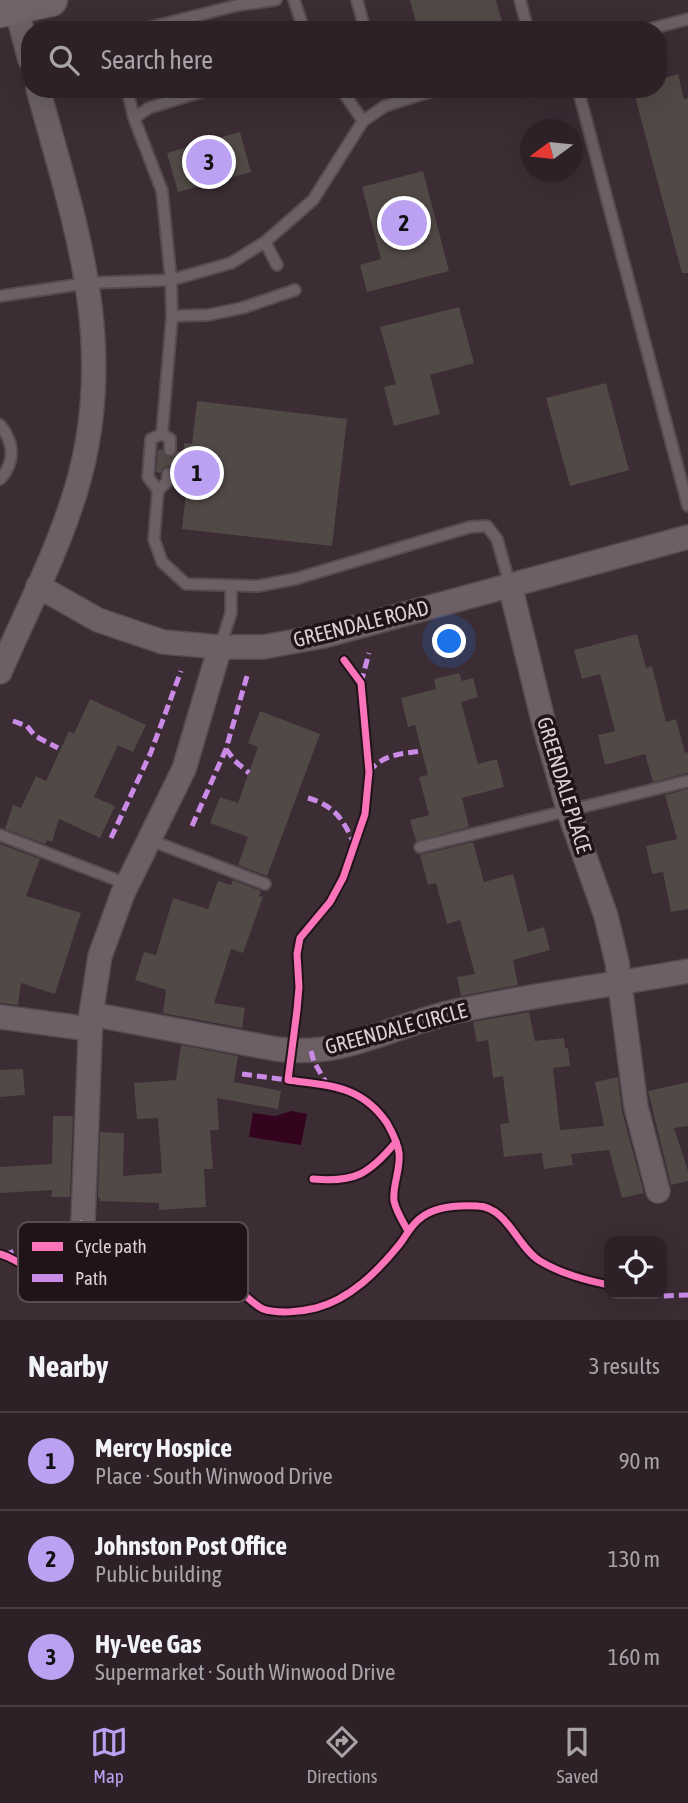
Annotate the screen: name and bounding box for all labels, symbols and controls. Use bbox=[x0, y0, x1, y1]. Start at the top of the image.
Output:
search box bbox=[21, 21, 667, 98]
icon: search bbox=[45, 41, 83, 79]
text: Search here bbox=[101, 45, 213, 75]
north arrow bbox=[520, 119, 583, 182]
pin: 3 bbox=[186, 136, 232, 188]
pin: 2 bbox=[381, 197, 427, 249]
pin: 1 bbox=[174, 447, 220, 499]
street label: GREENDALE ROAD bbox=[291, 595, 431, 651]
your location bbox=[432, 624, 466, 658]
street label: GREENDALE PLACE bbox=[533, 714, 597, 856]
street label: GREENDALE CIRCLE bbox=[322, 998, 469, 1058]
legend bbox=[18, 1222, 248, 1302]
text: Cycle path bbox=[75, 1235, 147, 1257]
map controls bbox=[604, 1236, 667, 1299]
button: locate bbox=[604, 1236, 667, 1299]
text: Path bbox=[75, 1267, 107, 1289]
text: Nearby bbox=[28, 1349, 108, 1383]
text: 3 results bbox=[589, 1353, 660, 1379]
text: Mercy Hospice bbox=[95, 1433, 232, 1463]
text: 1 bbox=[46, 1448, 56, 1474]
text: 90 m bbox=[619, 1448, 660, 1474]
text: Place · South Winwood Drive bbox=[95, 1463, 333, 1489]
text: Johnston Post Office bbox=[95, 1531, 287, 1561]
text: 2 bbox=[46, 1546, 56, 1572]
text: 130 m bbox=[608, 1546, 660, 1572]
text: Public building bbox=[95, 1561, 222, 1587]
text: Hy-Vee Gas bbox=[95, 1629, 201, 1659]
text: 3 bbox=[46, 1644, 56, 1670]
text: 160 m bbox=[608, 1644, 660, 1670]
text: Supermarket · South Winwood Drive bbox=[95, 1659, 395, 1685]
tab: Map bbox=[90, 1723, 128, 1787]
tab: Directions bbox=[307, 1723, 377, 1787]
tab: Saved bbox=[556, 1723, 598, 1787]

